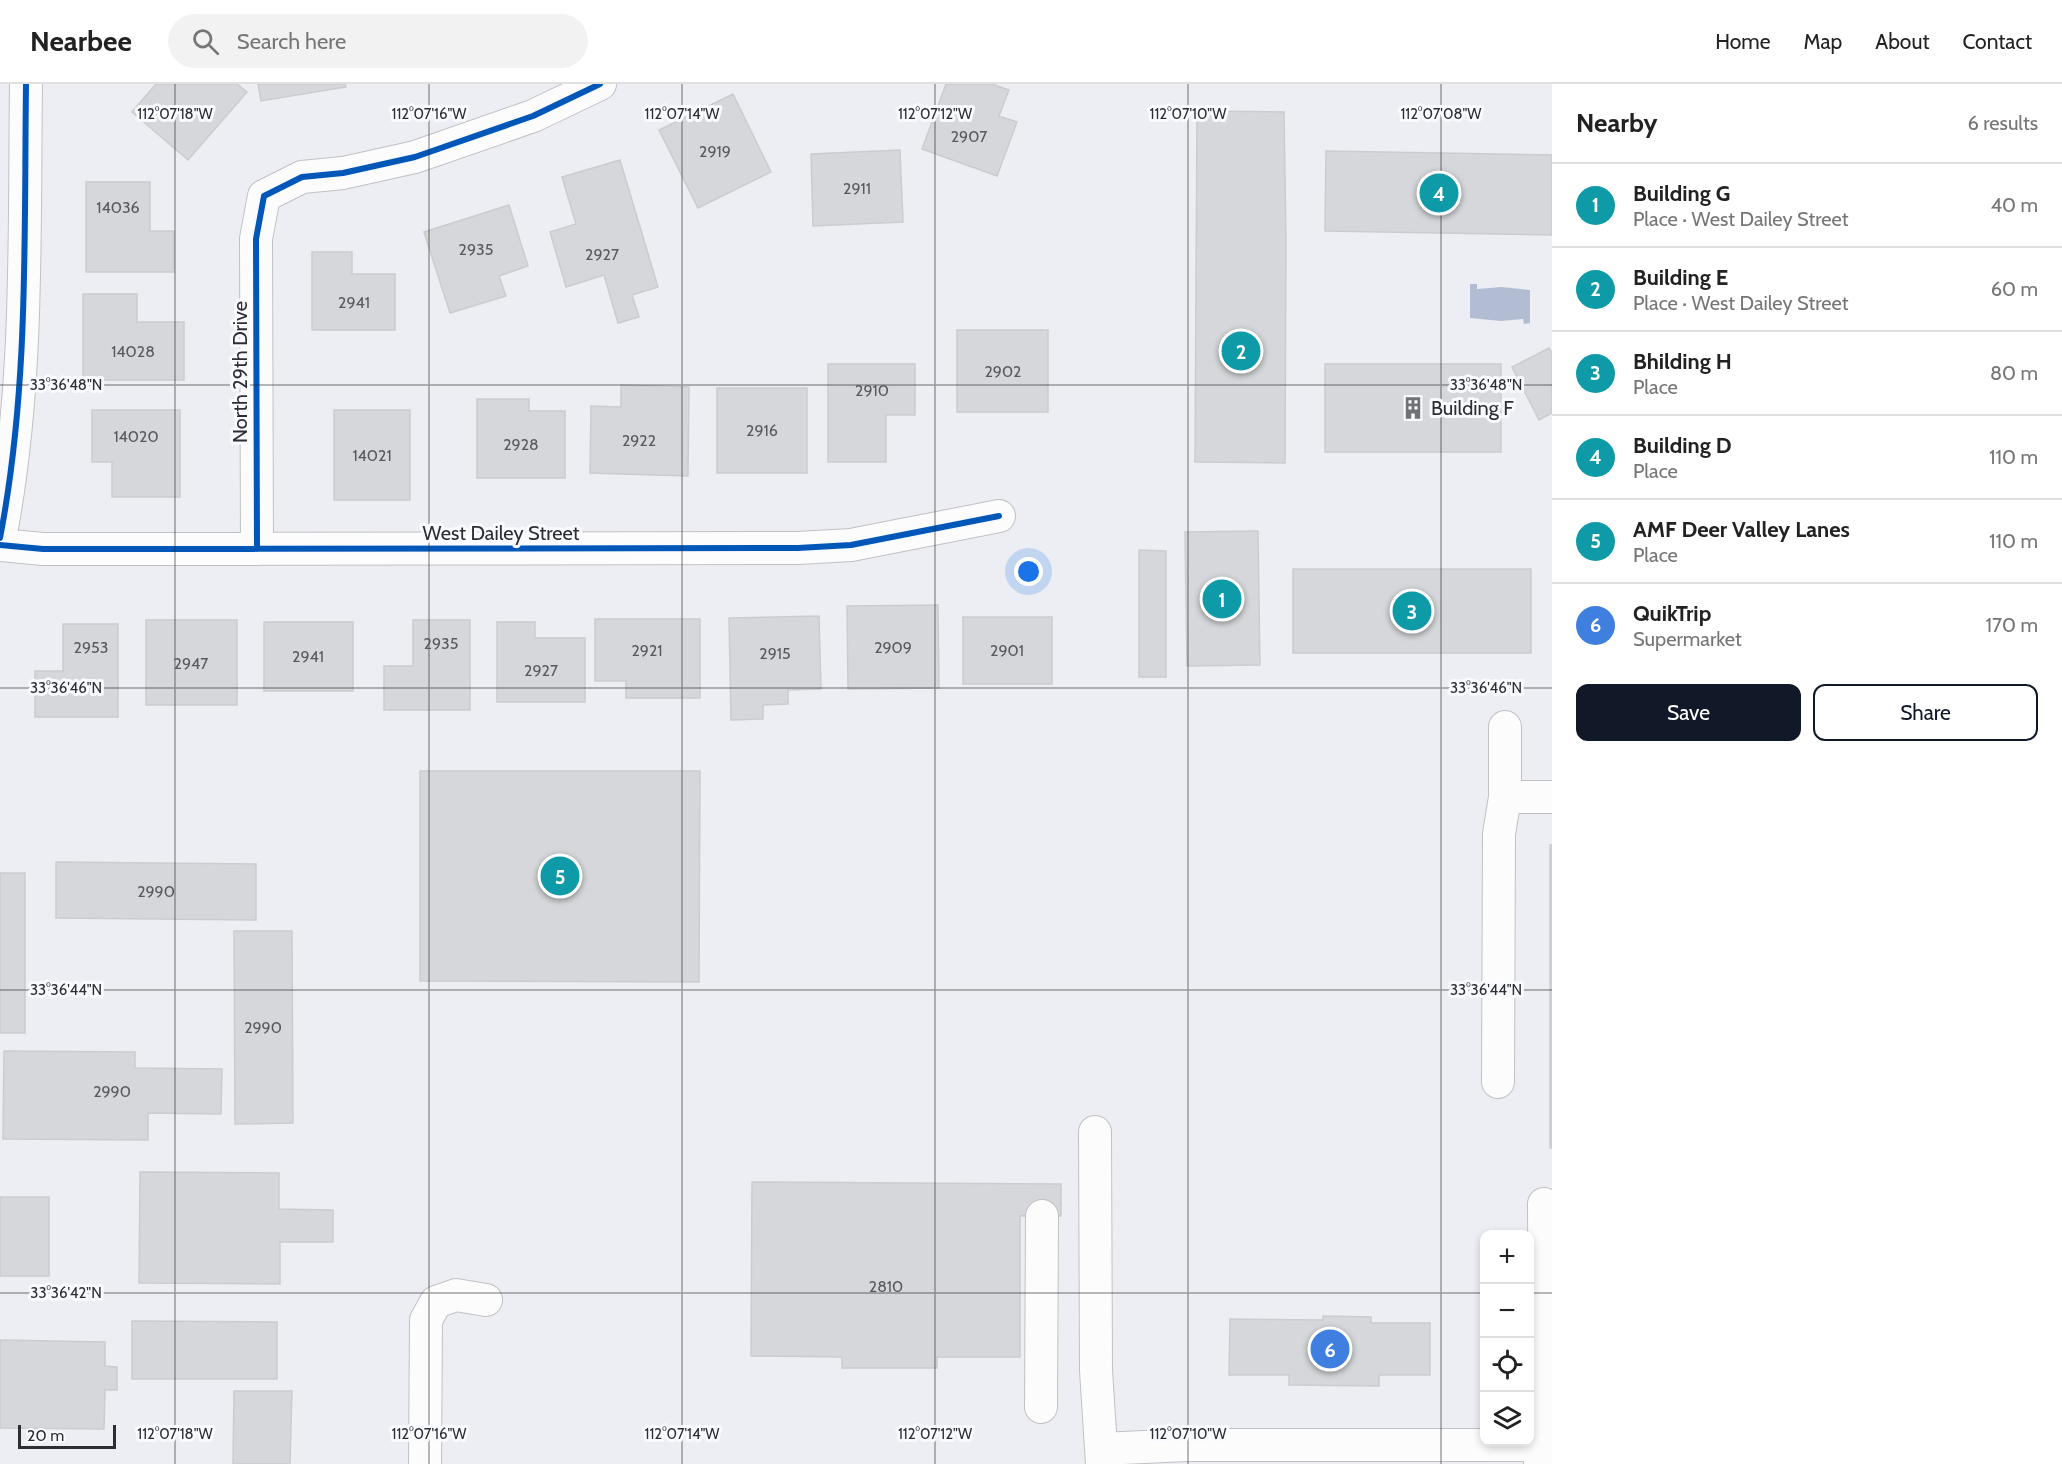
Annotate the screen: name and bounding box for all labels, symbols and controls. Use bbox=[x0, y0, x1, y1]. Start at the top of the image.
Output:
search box bbox=[168, 14, 588, 68]
text: Nearbee bbox=[30, 24, 132, 58]
icon: search bbox=[189, 25, 222, 58]
text: Search here bbox=[237, 28, 346, 55]
text: Home bbox=[1715, 29, 1771, 54]
text: Map bbox=[1804, 29, 1842, 54]
text: About bbox=[1875, 29, 1929, 54]
text: Contact bbox=[1962, 29, 2032, 54]
text: 112°07'18"W bbox=[137, 105, 214, 123]
text: 112°07'16"W bbox=[392, 105, 467, 123]
text: 112°07'14"W bbox=[645, 105, 720, 123]
text: 112°07'12"W bbox=[898, 105, 973, 123]
text: 112°07'10"W bbox=[1150, 105, 1227, 123]
text: 112°07'08"W bbox=[1400, 105, 1482, 123]
text: Nearby bbox=[1576, 107, 1657, 139]
text: 6 results bbox=[1967, 111, 2038, 135]
house number: 2907 bbox=[951, 127, 987, 146]
house number: 2919 bbox=[699, 142, 731, 161]
pin: 4 bbox=[1420, 170, 1458, 216]
house number: 2911 bbox=[843, 179, 871, 198]
text: Building G bbox=[1633, 180, 1730, 207]
text: 1 bbox=[1592, 193, 1599, 217]
text: 40 m bbox=[1990, 193, 2038, 217]
house number: 14036 bbox=[96, 198, 140, 217]
text: Place · West Dailey Street bbox=[1633, 207, 1848, 231]
house number: 2935 bbox=[459, 240, 493, 259]
house number: 2927 bbox=[585, 245, 619, 264]
text: Building E bbox=[1633, 264, 1728, 291]
text: 2 bbox=[1590, 277, 1601, 301]
text: 60 m bbox=[1991, 277, 2038, 301]
text: Place · West Dailey Street bbox=[1633, 291, 1848, 315]
house number: 2941 bbox=[338, 293, 370, 312]
street label: North 29th Drive bbox=[228, 301, 252, 443]
pin: 2 bbox=[1222, 328, 1260, 374]
house number: 14028 bbox=[111, 342, 155, 361]
text: Bhilding H bbox=[1633, 348, 1732, 375]
text: 3 bbox=[1590, 361, 1601, 385]
text: 80 m bbox=[1990, 361, 2038, 385]
house number: 2902 bbox=[984, 362, 1022, 381]
text: Place bbox=[1633, 375, 1678, 399]
text: 33°36'48"N bbox=[30, 376, 102, 394]
text: 33°36'48"N bbox=[1450, 376, 1522, 394]
house number: 2910 bbox=[855, 381, 889, 400]
building icon: Building F bbox=[1400, 395, 1426, 421]
place label: Building F bbox=[1431, 396, 1514, 420]
house number: 2916 bbox=[746, 421, 778, 440]
house number: 14020 bbox=[113, 427, 159, 446]
house number: 2922 bbox=[622, 431, 656, 450]
text: Building D bbox=[1633, 432, 1732, 459]
house number: 2928 bbox=[503, 435, 539, 454]
text: 4 bbox=[1589, 445, 1602, 469]
text: 110 m bbox=[1989, 445, 2038, 469]
house number: 14021 bbox=[352, 446, 392, 465]
text: Place bbox=[1633, 459, 1678, 483]
text: AMF Deer Valley Lanes bbox=[1633, 516, 1850, 543]
street label: West Dailey Street bbox=[423, 521, 580, 545]
text: 5 bbox=[1590, 529, 1601, 553]
text: 110 m bbox=[1989, 529, 2038, 553]
text: Place bbox=[1633, 543, 1678, 567]
your location bbox=[1014, 557, 1043, 586]
pin: 1 bbox=[1202, 576, 1242, 622]
pin: 3 bbox=[1392, 588, 1432, 634]
text: QuikTrip bbox=[1633, 600, 1711, 627]
text: 6 bbox=[1590, 613, 1601, 637]
text: 170 m bbox=[1986, 613, 2038, 637]
text: Supermarket bbox=[1633, 627, 1742, 651]
house number: 2935 bbox=[424, 634, 458, 653]
house number: 2953 bbox=[74, 638, 108, 657]
house number: 2909 bbox=[874, 638, 912, 657]
house number: 2921 bbox=[631, 641, 663, 660]
house number: 2901 bbox=[990, 641, 1024, 660]
house number: 2915 bbox=[759, 644, 791, 663]
house number: 2941 bbox=[292, 647, 324, 666]
house number: 2947 bbox=[174, 654, 208, 673]
house number: 2927 bbox=[524, 661, 558, 680]
text: 33°36'46"N bbox=[30, 679, 102, 697]
text: 33°36'46"N bbox=[1450, 679, 1522, 697]
button: Save bbox=[1576, 684, 1801, 741]
button: Share bbox=[1813, 684, 2038, 741]
pin: 5 bbox=[540, 854, 580, 898]
house number: 2990 bbox=[137, 882, 175, 901]
text: 33°36'44"N bbox=[30, 981, 102, 999]
text: 33°36'44"N bbox=[1450, 981, 1522, 999]
house number: 2990 bbox=[244, 1018, 282, 1037]
house number: 2990 bbox=[93, 1082, 131, 1101]
map controls bbox=[1480, 1230, 1534, 1446]
button: + bbox=[1480, 1230, 1534, 1284]
house number: 2810 bbox=[869, 1277, 903, 1296]
text: 33°36'42"N bbox=[30, 1284, 102, 1302]
button: − bbox=[1480, 1284, 1534, 1338]
pin: 6 bbox=[1310, 1326, 1350, 1372]
button: locate bbox=[1480, 1338, 1534, 1392]
button: layers bbox=[1480, 1392, 1534, 1446]
scale bar bbox=[18, 1422, 116, 1450]
text: 112°07'18"W bbox=[137, 1425, 214, 1443]
text: 112°07'16"W bbox=[392, 1425, 467, 1443]
text: 112°07'14"W bbox=[645, 1425, 720, 1443]
text: 112°07'12"W bbox=[898, 1425, 973, 1443]
text: 112°07'10"W bbox=[1150, 1425, 1227, 1443]
text: 20 m bbox=[27, 1426, 64, 1445]

